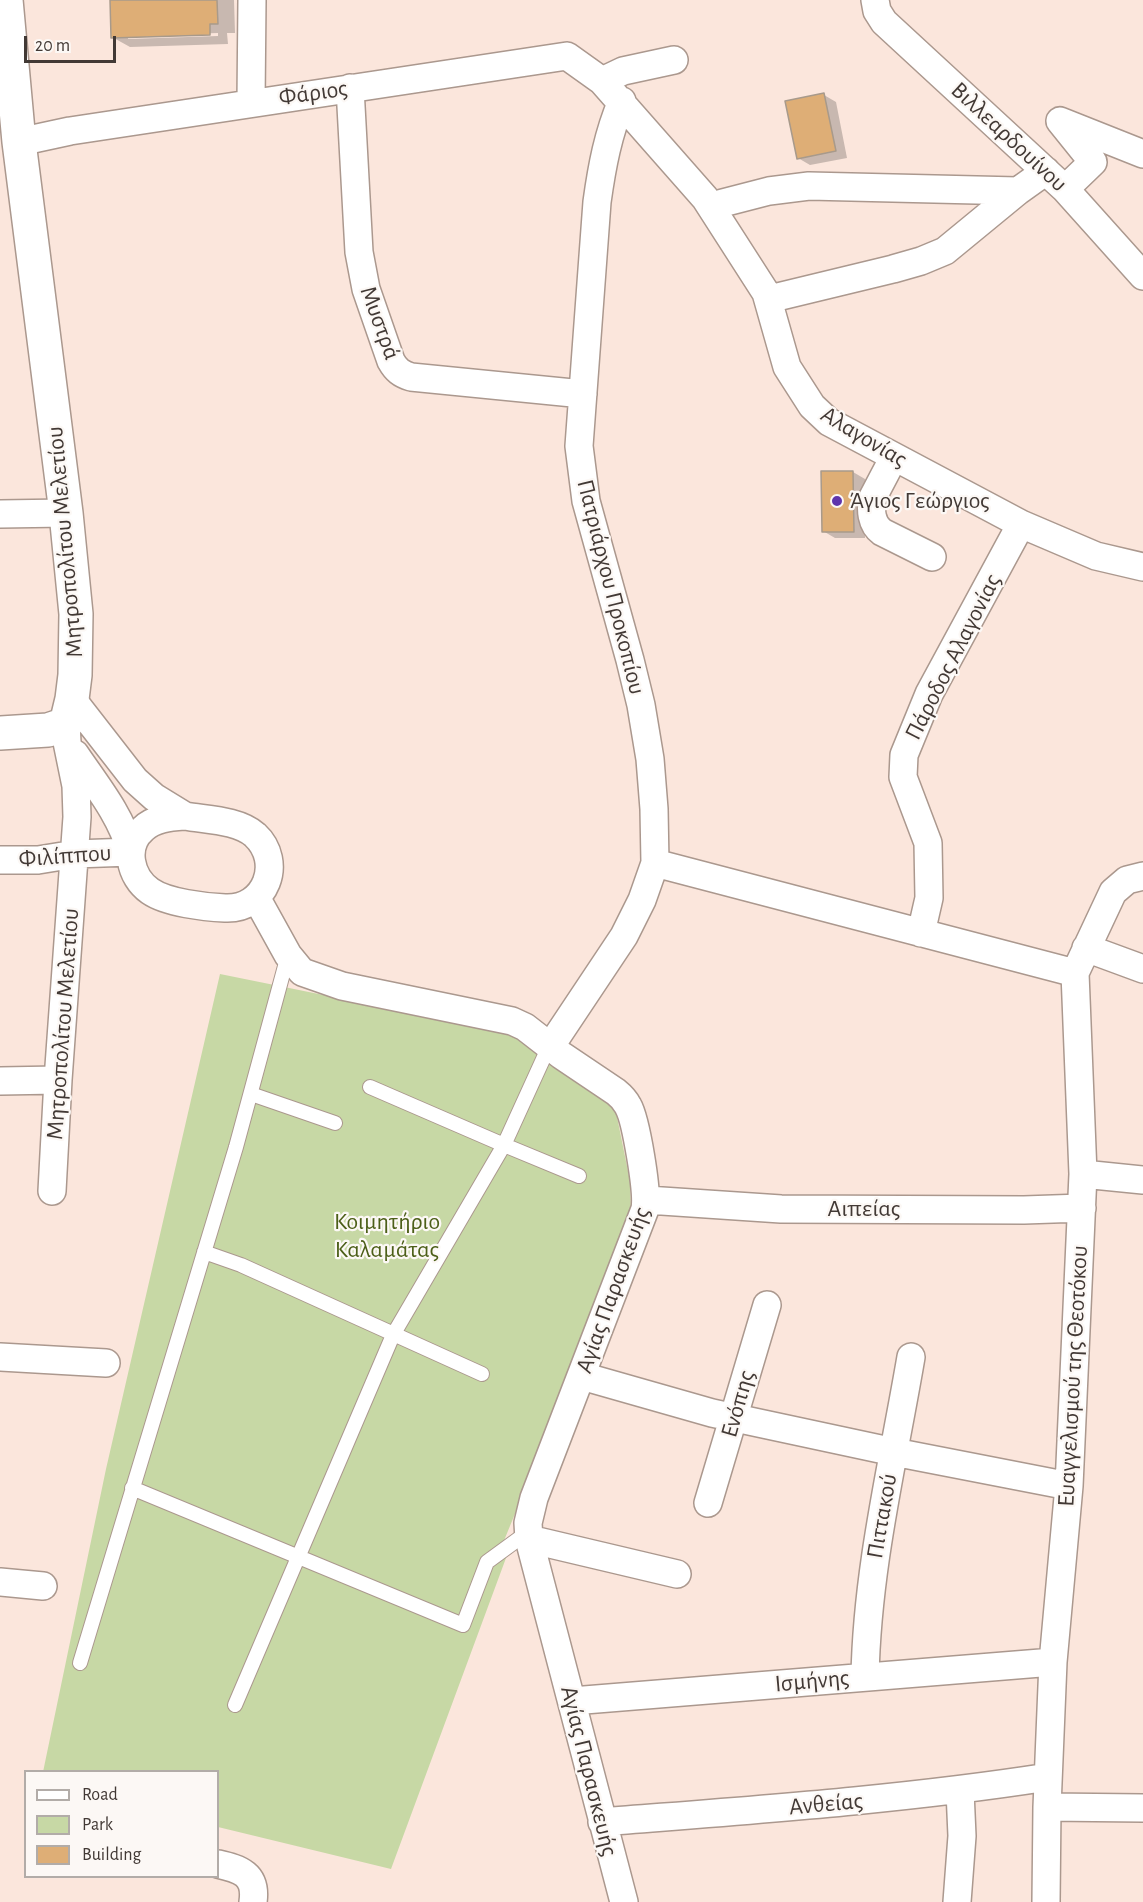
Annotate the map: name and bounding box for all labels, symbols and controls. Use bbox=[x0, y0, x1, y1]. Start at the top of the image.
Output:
scale bar bbox=[27, 24, 118, 62]
text: 20 m bbox=[35, 37, 70, 55]
street label: Φάριος bbox=[277, 74, 349, 112]
street label: Βιλλεαρδουίνου bbox=[945, 76, 1073, 198]
street label: Μυστρά bbox=[353, 282, 407, 364]
street label: Αλαγονίας bbox=[816, 400, 912, 474]
street label: Μητροπολίτου Μελετίου bbox=[41, 425, 89, 659]
street label: Πατριάρχου Προκοπίου bbox=[570, 477, 652, 697]
place label: Άγιος Γεώργιος bbox=[849, 487, 990, 515]
marker: Άγιος Γεώργιος bbox=[830, 494, 844, 508]
street label: Πάροδος Αλαγονίας bbox=[899, 569, 1007, 745]
street label: Φιλίππου bbox=[18, 838, 112, 874]
street label: Μητροπολίτου Μελετίου bbox=[41, 907, 85, 1141]
street label: Αιπείας bbox=[828, 1195, 900, 1223]
street label: Αγίας Παρασκευής bbox=[570, 1203, 656, 1377]
park label: Κοιμητήριο Καλαμάτας bbox=[334, 1208, 440, 1264]
street label: Ευαγγελισμού της Θεοτόκου bbox=[1052, 1245, 1094, 1507]
street label: Ενόπης bbox=[715, 1367, 761, 1441]
street label: Πιττακού bbox=[860, 1471, 904, 1561]
street label: Ισμήνης bbox=[774, 1663, 850, 1699]
street label: Αγίας Παρασκευής bbox=[554, 1683, 624, 1859]
legend bbox=[24, 1770, 219, 1878]
text: Road bbox=[82, 1786, 118, 1804]
street label: Ανθείας bbox=[788, 1786, 864, 1822]
text: Park bbox=[82, 1816, 113, 1834]
text: Building bbox=[82, 1846, 141, 1864]

